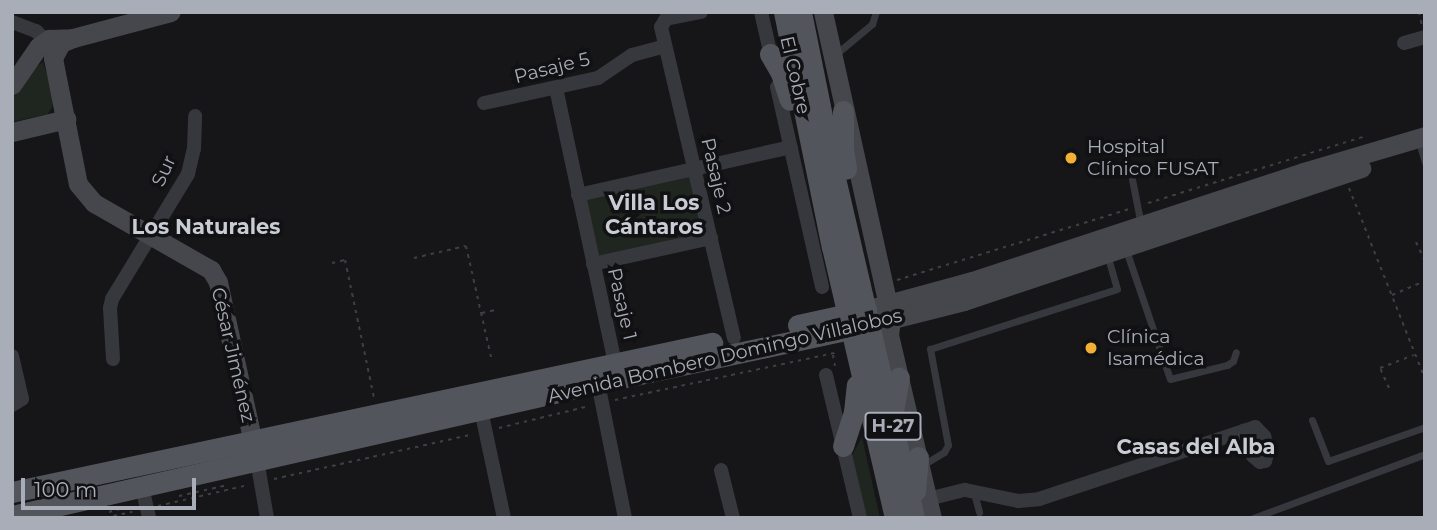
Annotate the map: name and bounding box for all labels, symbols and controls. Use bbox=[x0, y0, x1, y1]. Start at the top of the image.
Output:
street label: El Cobre bbox=[775, 34, 815, 116]
street label: Pasaje 5 bbox=[512, 48, 592, 88]
street label: Pasaje 2 bbox=[696, 136, 736, 216]
place label: Hospital Clínico FUSAT bbox=[1087, 136, 1219, 180]
marker: Hospital Clínico FUSAT bbox=[1061, 148, 1081, 168]
street label: Sur bbox=[147, 152, 181, 190]
district label: Villa Los Cántaros bbox=[605, 190, 703, 240]
district label: Los Naturales bbox=[132, 214, 280, 240]
street label: Pasaje 1 bbox=[603, 266, 641, 342]
street label: César Jiménez bbox=[206, 285, 260, 425]
street label: Avenida Bombero Domingo Villalobos bbox=[546, 304, 904, 408]
place label: Clínica Isamédica bbox=[1107, 326, 1205, 370]
marker: Clínica Isamédica bbox=[1081, 338, 1101, 358]
road number: H-27 bbox=[863, 412, 923, 440]
district label: Casas del Alba bbox=[1117, 434, 1275, 460]
scale bar bbox=[24, 463, 200, 507]
text: 100 m bbox=[34, 477, 97, 502]

